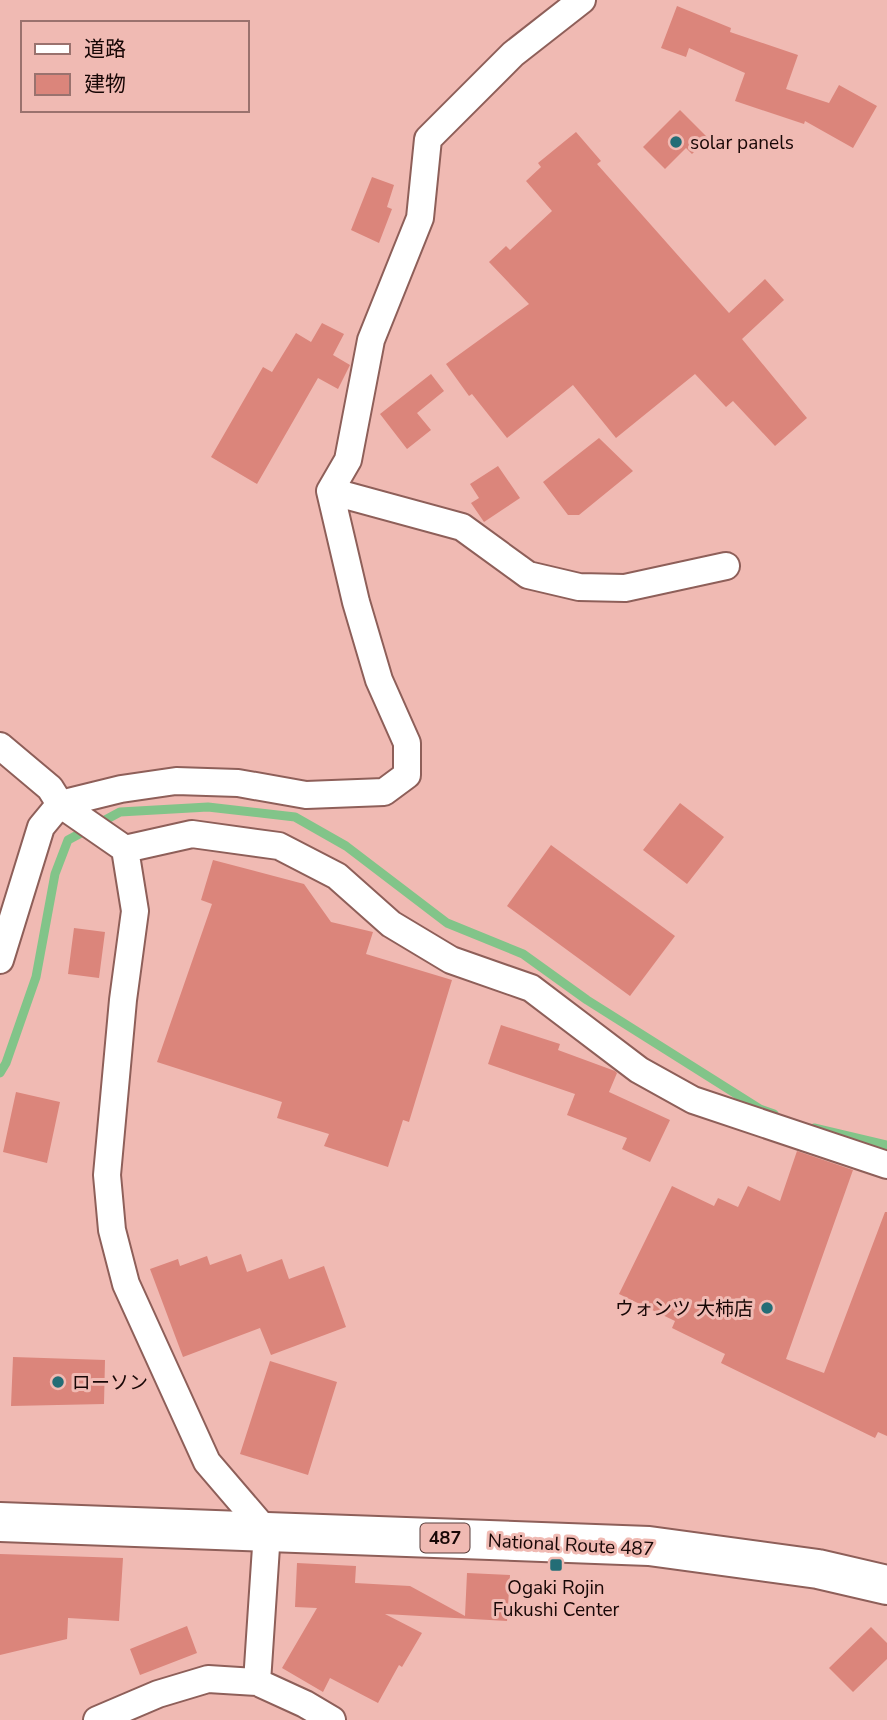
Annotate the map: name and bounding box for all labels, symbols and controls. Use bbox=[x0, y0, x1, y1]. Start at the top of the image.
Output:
legend bbox=[21, 21, 248, 112]
text: 道路 bbox=[84, 35, 126, 63]
text: 建物 bbox=[84, 70, 126, 98]
place label: solar panels bbox=[690, 130, 794, 156]
marker: solar panels bbox=[668, 134, 684, 150]
place label: ウォンツ 大柿店 bbox=[615, 1296, 753, 1322]
marker: ウォンツ 大柿店 bbox=[759, 1300, 775, 1316]
place label: ローソン bbox=[72, 1370, 148, 1396]
marker: ローソン bbox=[50, 1374, 66, 1390]
road number: 487 bbox=[420, 1524, 470, 1553]
street label: National Route 487 bbox=[487, 1528, 655, 1562]
marker: Ogaki Rojin Fukushi Center bbox=[548, 1557, 564, 1573]
place label: Ogaki Rojin Fukushi Center bbox=[493, 1575, 620, 1623]

